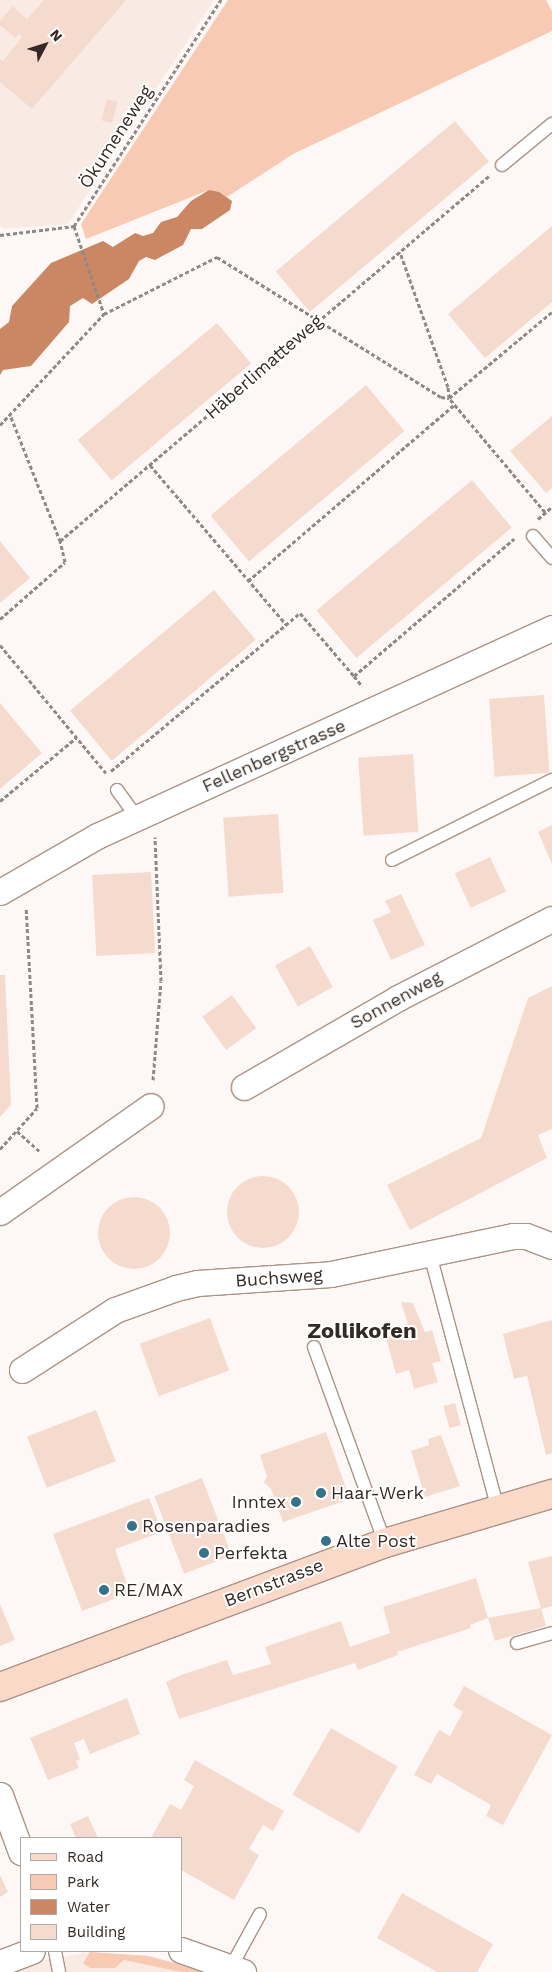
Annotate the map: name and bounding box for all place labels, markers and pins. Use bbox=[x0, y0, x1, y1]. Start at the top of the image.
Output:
place label: Haar-Werk bbox=[331, 1482, 424, 1504]
marker: Haar-Werk bbox=[315, 1487, 327, 1499]
place label: Inntex bbox=[231, 1491, 286, 1513]
marker: Inntex bbox=[290, 1496, 302, 1508]
place label: Rosenparadies bbox=[142, 1515, 270, 1537]
marker: Rosenparadies bbox=[126, 1520, 138, 1532]
place label: Alte Post bbox=[336, 1530, 416, 1552]
marker: Alte Post bbox=[320, 1535, 332, 1547]
place label: Perfekta bbox=[214, 1542, 288, 1564]
marker: Perfekta bbox=[198, 1547, 210, 1559]
place label: RE/MAX bbox=[114, 1579, 183, 1601]
marker: RE/MAX bbox=[98, 1584, 110, 1596]

